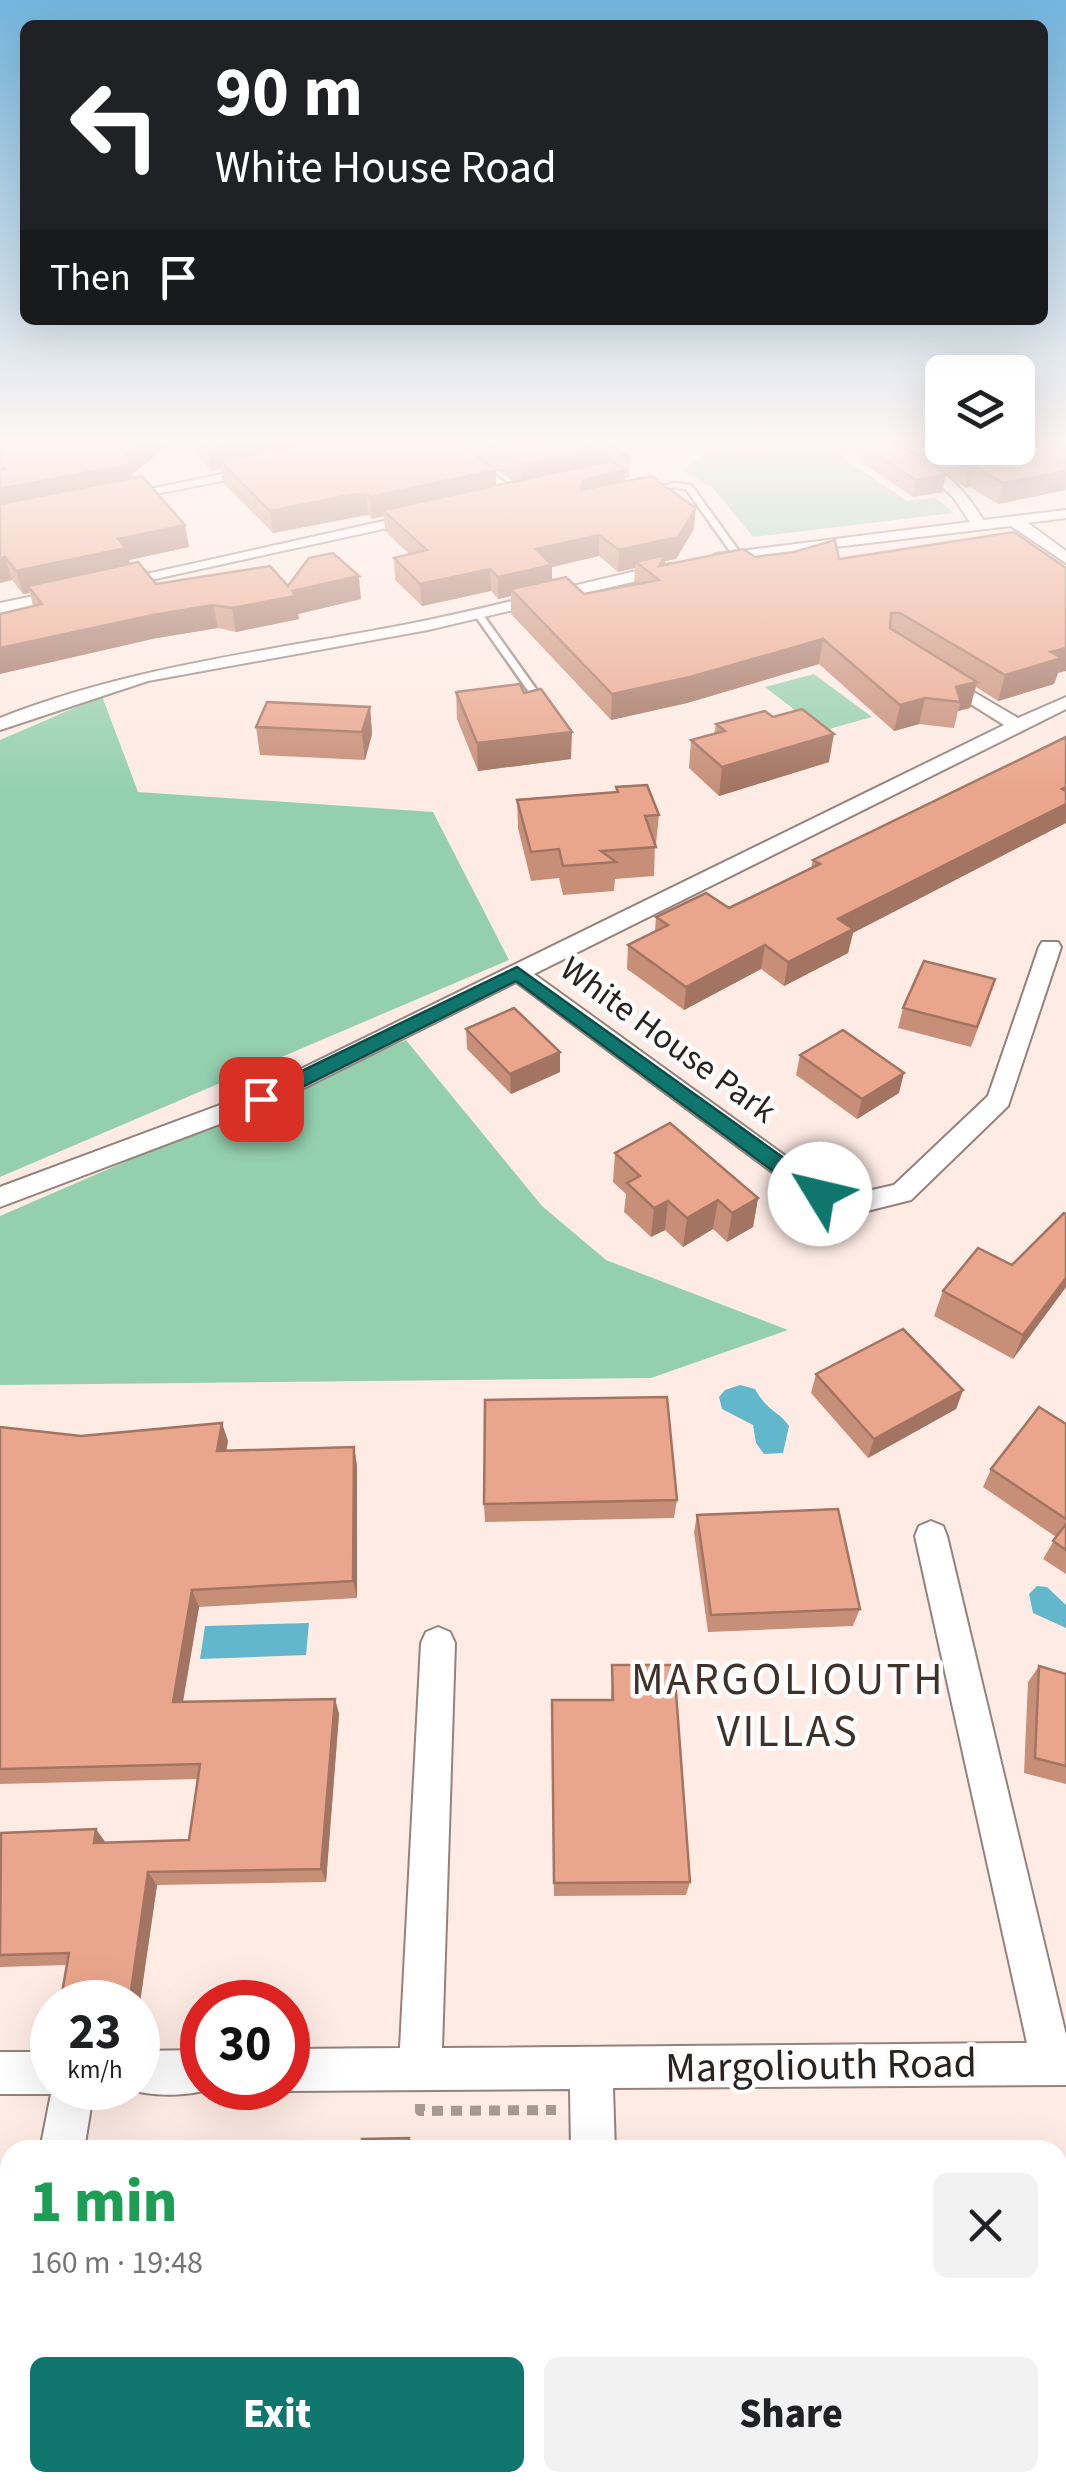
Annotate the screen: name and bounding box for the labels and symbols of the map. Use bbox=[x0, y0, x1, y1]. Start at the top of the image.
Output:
street label: White House Park bbox=[550, 944, 787, 1136]
pin bbox=[219, 1057, 304, 1142]
position arrow bbox=[768, 1142, 872, 1246]
district label: MARGOLIOUTH VILLAS bbox=[631, 1648, 945, 1764]
speed limit sign: 30 bbox=[180, 1980, 310, 2110]
street label: Margoliouth Road bbox=[665, 2033, 977, 2099]

